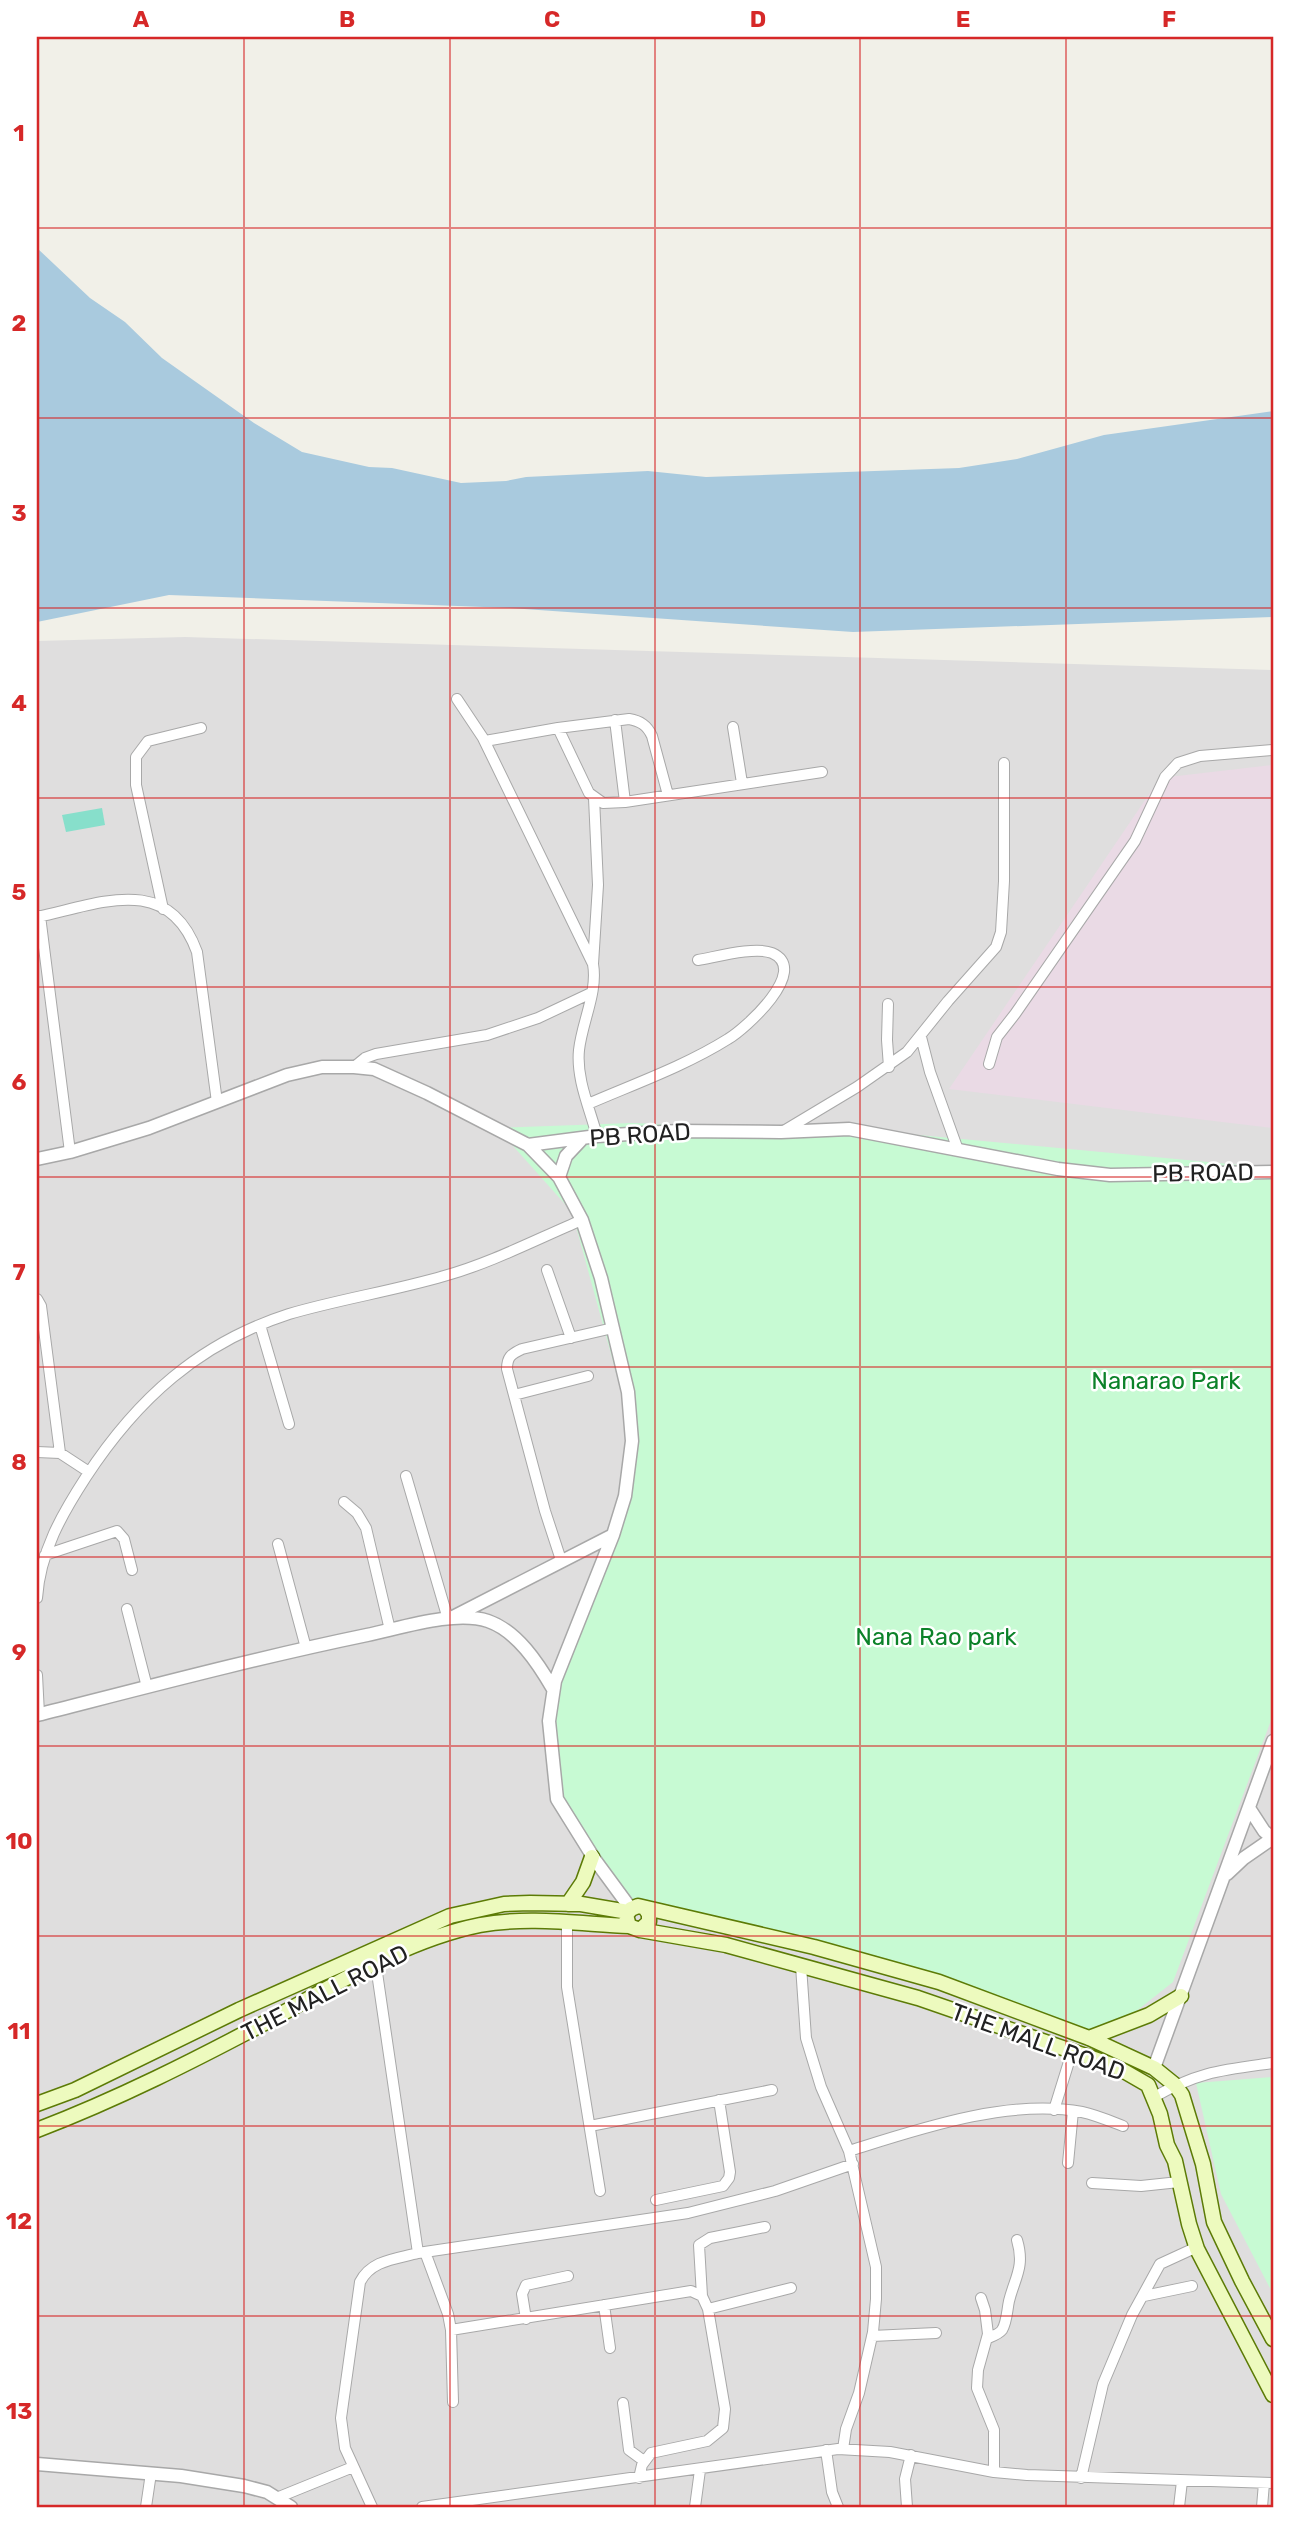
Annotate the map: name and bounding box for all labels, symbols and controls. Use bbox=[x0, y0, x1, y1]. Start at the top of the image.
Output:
text: A bbox=[133, 5, 150, 33]
text: B bbox=[339, 5, 355, 33]
text: C bbox=[544, 5, 560, 33]
text: D bbox=[750, 5, 766, 33]
text: E bbox=[956, 5, 970, 33]
text: F bbox=[1162, 5, 1176, 33]
text: 1 bbox=[13, 119, 25, 147]
text: 2 bbox=[12, 309, 26, 337]
text: 3 bbox=[11, 499, 27, 527]
text: 4 bbox=[11, 689, 27, 717]
text: 5 bbox=[12, 878, 27, 906]
text: 6 bbox=[12, 1068, 27, 1096]
street label: PB ROAD bbox=[588, 1117, 692, 1153]
street label: PB ROAD bbox=[1152, 1158, 1254, 1188]
text: 7 bbox=[12, 1258, 26, 1286]
park label: Nanarao Park bbox=[1091, 1367, 1241, 1395]
text: 8 bbox=[11, 1448, 27, 1476]
park label: Nana Rao park bbox=[855, 1623, 1017, 1651]
text: 9 bbox=[12, 1638, 26, 1666]
text: 10 bbox=[5, 1827, 33, 1855]
street label: THE MALL ROAD bbox=[237, 1939, 413, 2047]
street label: THE MALL ROAD bbox=[947, 1998, 1129, 2086]
text: 11 bbox=[8, 2017, 30, 2045]
text: 12 bbox=[6, 2207, 32, 2235]
text: 13 bbox=[6, 2397, 32, 2425]

